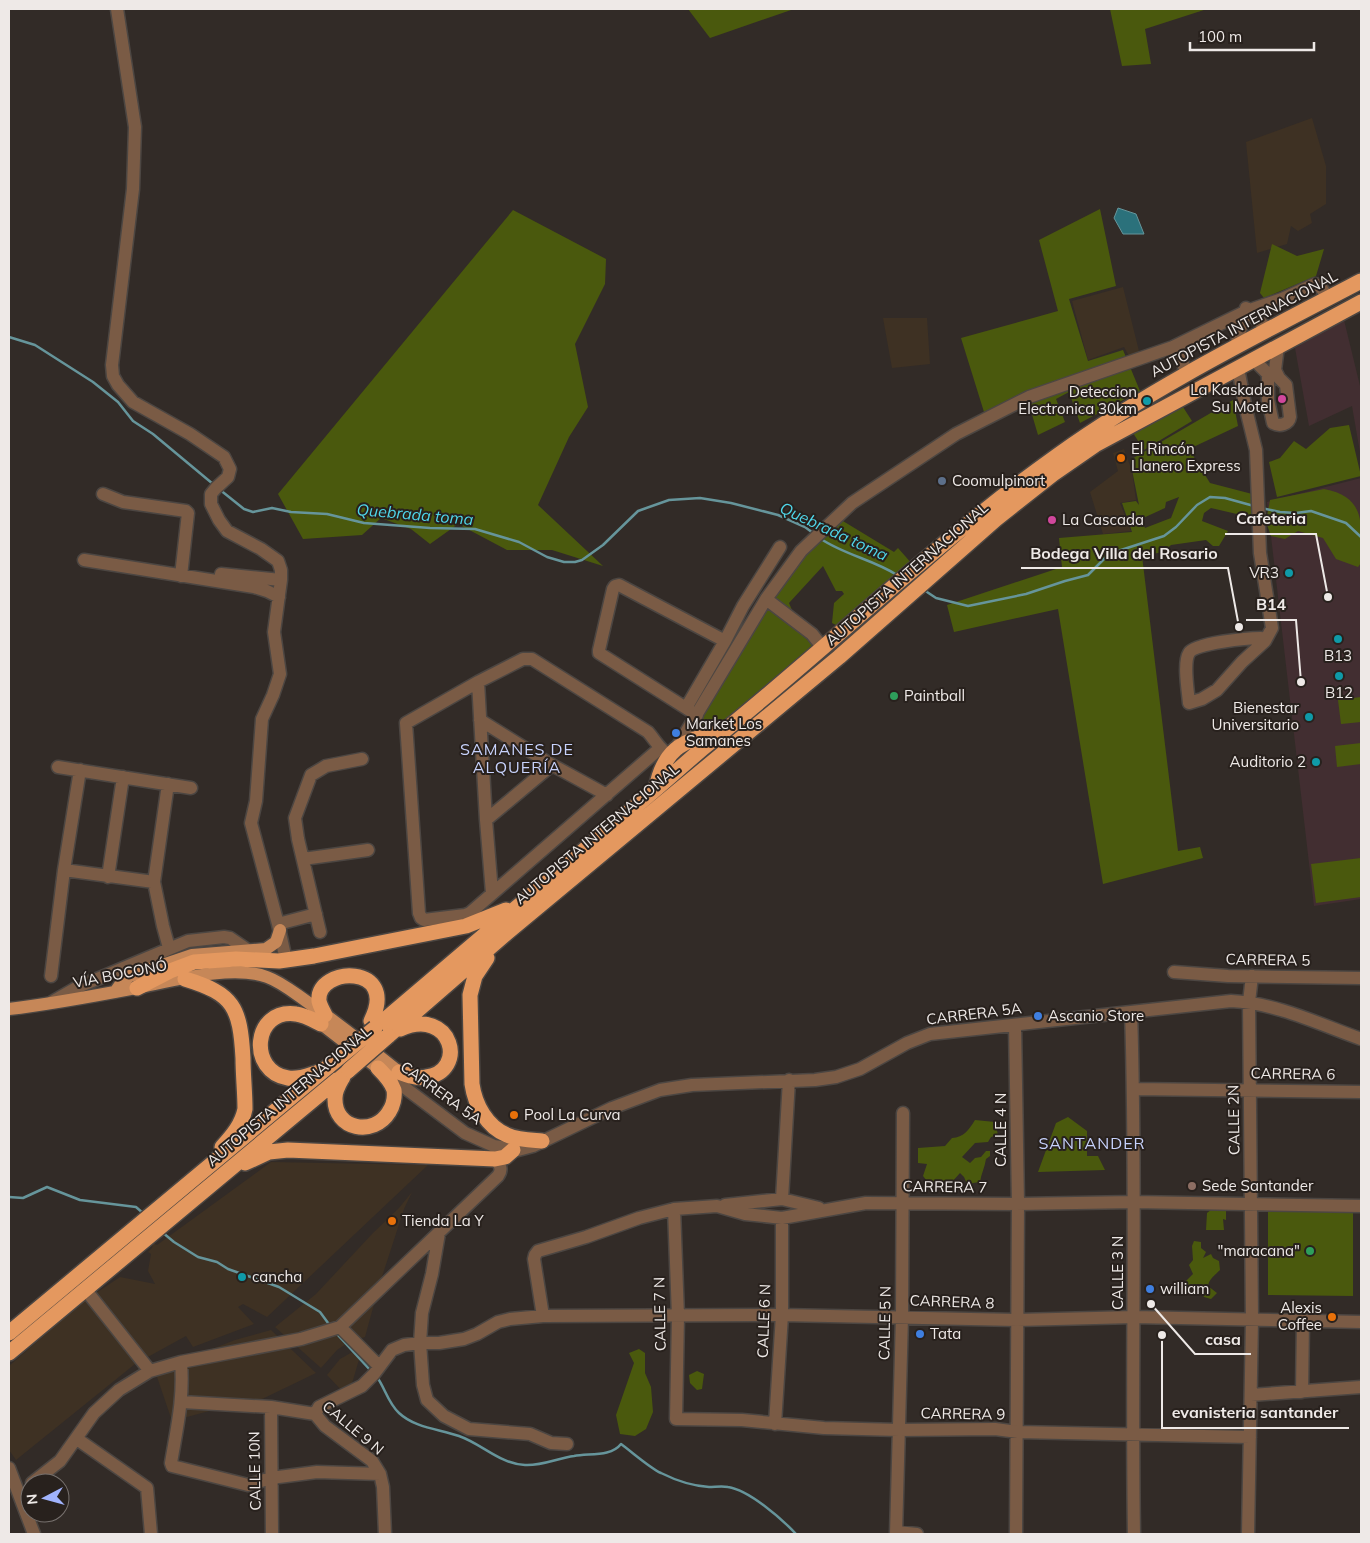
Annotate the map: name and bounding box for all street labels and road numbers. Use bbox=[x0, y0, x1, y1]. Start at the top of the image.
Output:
street label: AUTOPISTA INTERNACIONAL bbox=[1147, 266, 1341, 381]
street label: AUTOPISTA INTERNACIONAL bbox=[822, 498, 992, 649]
street label: AUTOPISTA INTERNACIONAL bbox=[511, 759, 683, 908]
street label: CARRERA 5 bbox=[1225, 949, 1311, 970]
street label: VÍA BOCONÓ bbox=[71, 955, 169, 992]
street label: CARRERA 5A bbox=[925, 998, 1023, 1029]
street label: AUTOPISTA INTERNACIONAL bbox=[203, 1021, 375, 1170]
street label: CARRERA 5A bbox=[397, 1057, 486, 1128]
street label: CARRERA 6 bbox=[1250, 1063, 1336, 1084]
street label: CALLE 2N bbox=[1223, 1085, 1244, 1155]
street label: CALLE 4 N bbox=[991, 1093, 1010, 1167]
street label: CARRERA 7 bbox=[902, 1176, 988, 1197]
street label: CALLE 3 N bbox=[1108, 1236, 1127, 1310]
street label: CALLE 7 N bbox=[649, 1277, 670, 1351]
street label: CALLE 6 N bbox=[753, 1284, 774, 1358]
street label: CALLE 5 N bbox=[874, 1286, 895, 1360]
street label: CARRERA 8 bbox=[909, 1291, 995, 1312]
street label: CALLE 9 N bbox=[319, 1396, 388, 1459]
street label: CARRERA 9 bbox=[920, 1403, 1006, 1424]
street label: CALLE 10N bbox=[244, 1431, 265, 1511]

